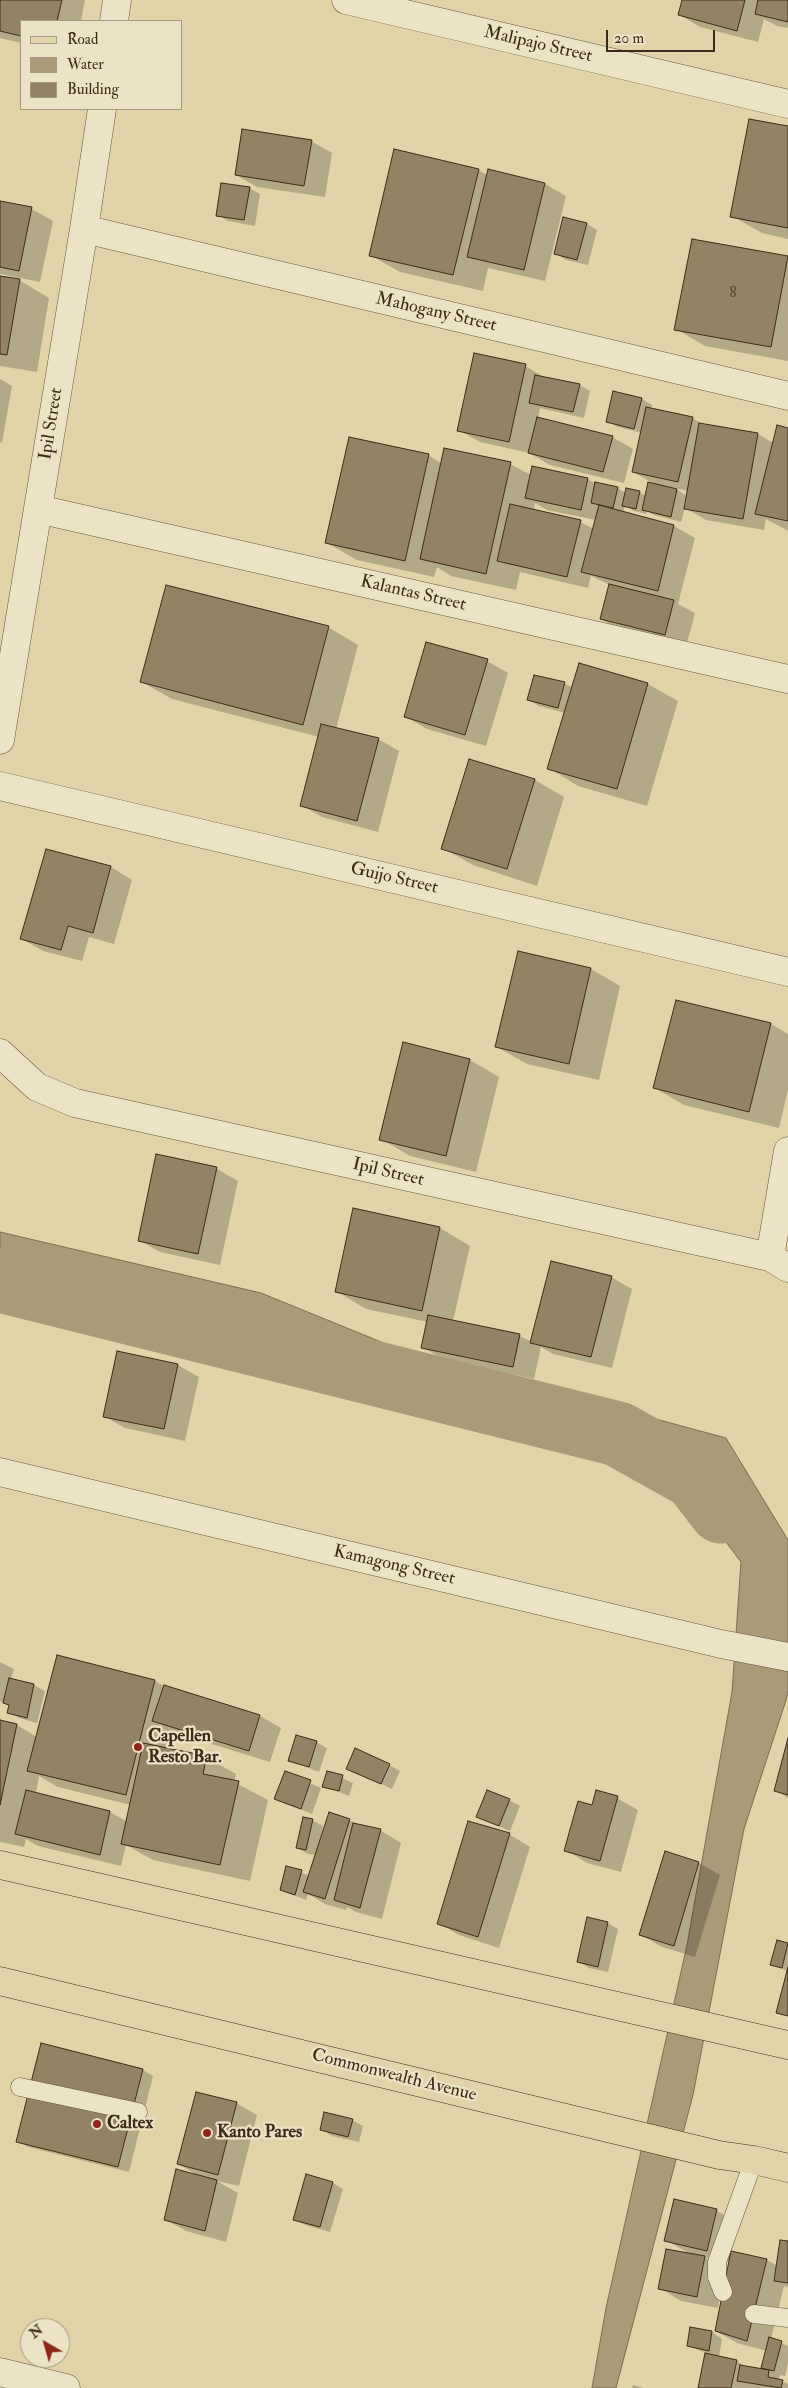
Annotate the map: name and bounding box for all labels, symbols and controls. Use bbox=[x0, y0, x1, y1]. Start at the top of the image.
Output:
legend bbox=[20, 20, 182, 110]
scale bar bbox=[608, 20, 717, 52]
street label: Malipajo Street bbox=[482, 22, 594, 68]
text: 20 m bbox=[614, 29, 644, 48]
text: Road bbox=[67, 30, 98, 49]
text: Water bbox=[67, 55, 104, 74]
text: Building bbox=[67, 80, 119, 99]
house number: 8 bbox=[729, 285, 737, 303]
street label: Mahogany Street bbox=[374, 289, 498, 337]
street label: Ipil Street bbox=[36, 386, 68, 462]
street label: Kalantas Street bbox=[358, 571, 468, 617]
street label: Guijo Street bbox=[348, 858, 440, 900]
street label: Ipil Street bbox=[350, 1154, 426, 1192]
street label: Kamagong Street bbox=[331, 1542, 457, 1590]
place label: Capellen Resto Bar. bbox=[148, 1726, 222, 1768]
marker: Capellen Resto Bar. bbox=[132, 1741, 144, 1753]
street label: Commonwealth Avenue bbox=[309, 2045, 479, 2107]
place label: Caltex bbox=[107, 2113, 153, 2135]
marker: Caltex bbox=[91, 2118, 103, 2130]
place label: Kanto Pares bbox=[217, 2122, 302, 2144]
marker: Kanto Pares bbox=[201, 2127, 213, 2139]
north arrow bbox=[20, 2318, 70, 2368]
text: N bbox=[26, 2321, 46, 2342]

